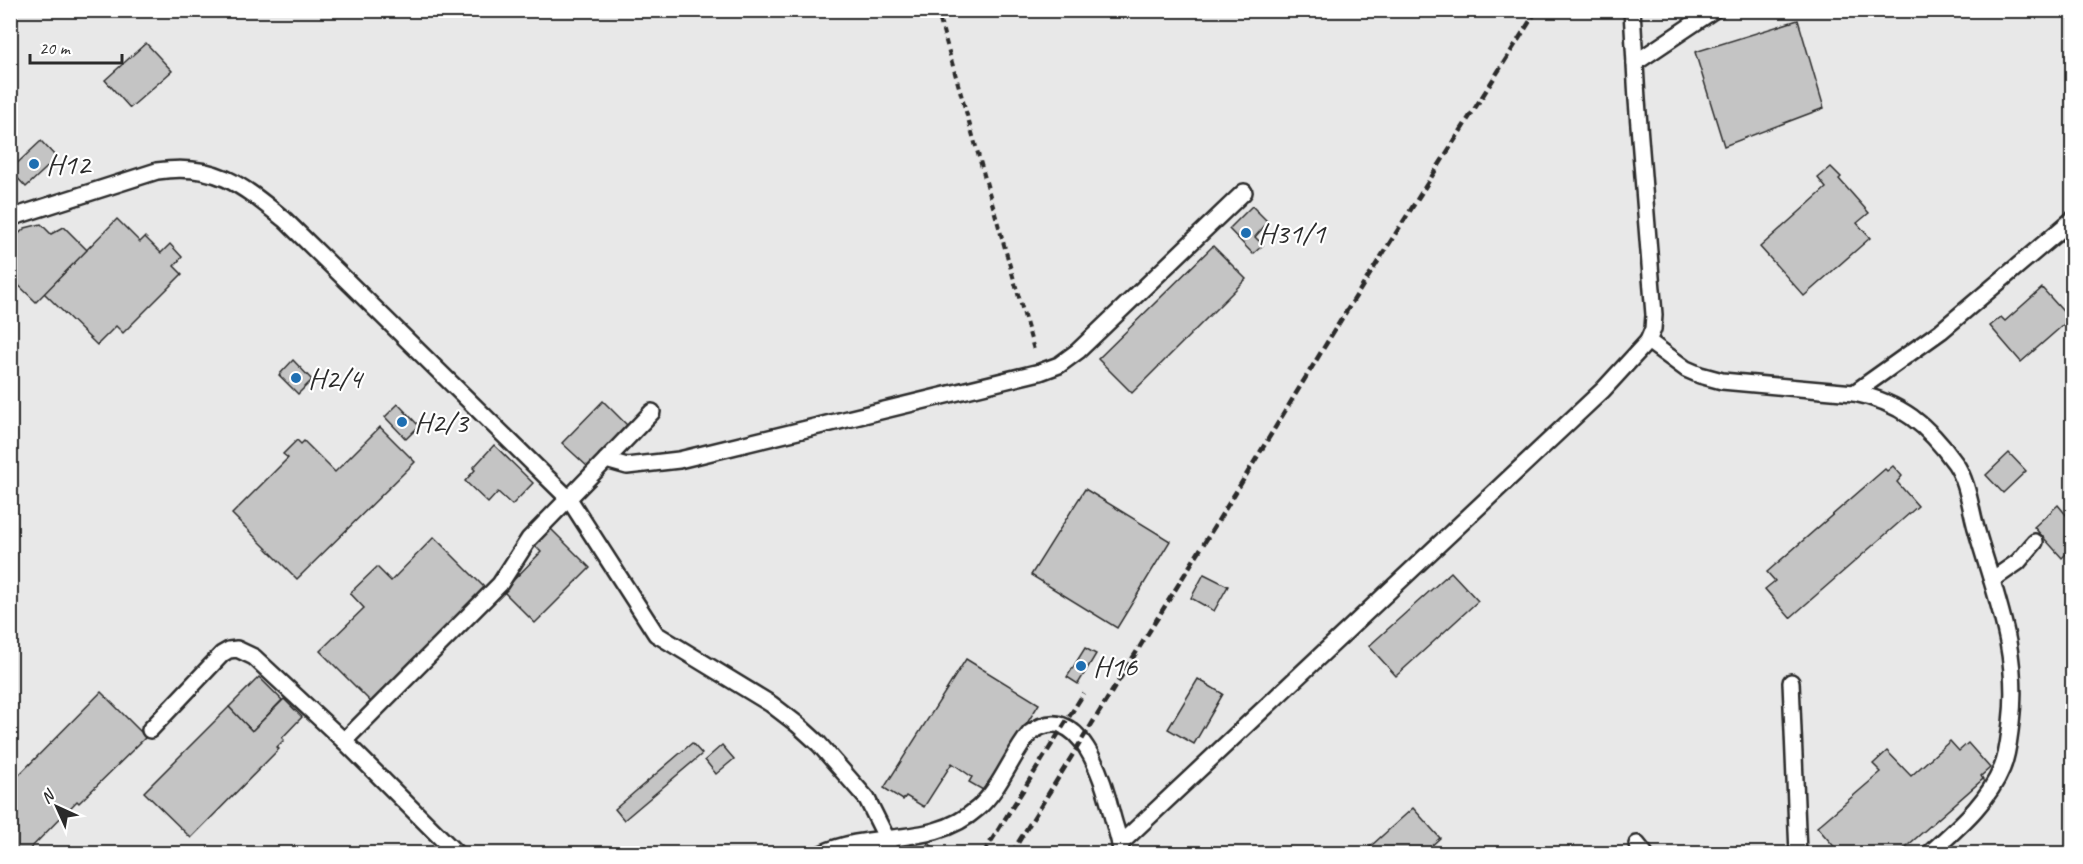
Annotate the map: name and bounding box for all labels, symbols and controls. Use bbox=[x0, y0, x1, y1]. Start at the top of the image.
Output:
scale bar bbox=[30, 27, 122, 65]
text: 20 m bbox=[39, 37, 72, 59]
place label: H12 bbox=[46, 145, 92, 183]
marker: H12 bbox=[27, 157, 41, 171]
place label: H31/1 bbox=[1258, 214, 1327, 252]
marker: H31/1 bbox=[1239, 226, 1253, 240]
place label: H2/4 bbox=[308, 359, 364, 397]
marker: H2/4 bbox=[289, 371, 303, 385]
place label: H2/3 bbox=[414, 403, 470, 441]
marker: H2/3 bbox=[395, 415, 409, 429]
place label: H16 bbox=[1093, 647, 1138, 685]
marker: H16 bbox=[1074, 659, 1088, 673]
north arrow bbox=[27, 777, 87, 837]
text: N bbox=[37, 784, 60, 808]

